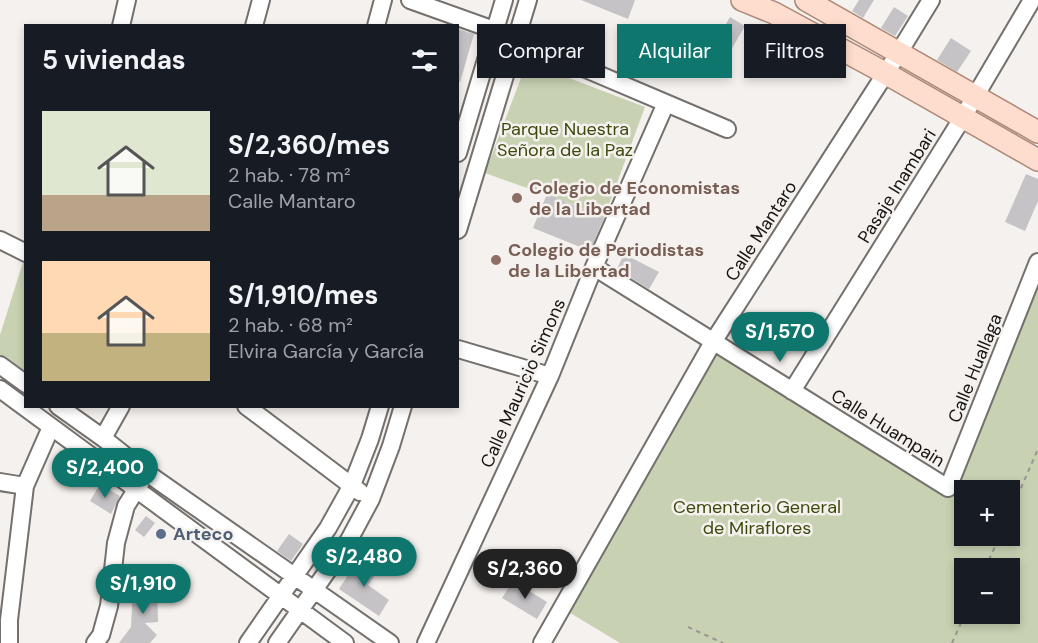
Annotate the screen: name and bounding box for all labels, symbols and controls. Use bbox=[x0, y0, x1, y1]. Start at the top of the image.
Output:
chip: Comprar bbox=[477, 24, 605, 78]
chip: Alquilar bbox=[617, 24, 732, 78]
chip: Filtros bbox=[744, 24, 846, 78]
text: 5 viviendas bbox=[42, 43, 186, 77]
icon: filters bbox=[408, 44, 441, 77]
park label: Parque Nuestra Señora de la Paz bbox=[497, 117, 633, 162]
street label: Pasaje Inambari bbox=[852, 124, 942, 248]
text: S/2,360/mes bbox=[228, 128, 390, 162]
icon: home bbox=[90, 135, 162, 207]
text: 2 hab. · 78 m² bbox=[228, 162, 351, 188]
place label: Colegio de Economistas de la Libertad bbox=[529, 176, 740, 221]
street label: Calle Mantaro bbox=[720, 176, 802, 286]
text: Calle Mantaro bbox=[228, 188, 356, 214]
marker: Colegio de Economistas de la Libertad bbox=[510, 191, 524, 205]
place label: Colegio de Periodistas de la Libertad bbox=[508, 238, 704, 283]
marker: Colegio de Periodistas de la Libertad bbox=[489, 253, 503, 267]
text: S/1,910/mes bbox=[228, 278, 378, 312]
icon: home bbox=[90, 285, 162, 357]
street label: Calle Mauricio Simons bbox=[475, 295, 571, 471]
street label: Calle Huallaga bbox=[942, 310, 1008, 426]
text: 2 hab. · 68 m² bbox=[228, 312, 353, 338]
pin: S/1,570 bbox=[725, 312, 835, 363]
text: S/1,570 bbox=[745, 318, 815, 344]
text: Elvira García y García bbox=[228, 338, 424, 364]
street label: Calle Huampain bbox=[827, 383, 949, 473]
pin: S/2,400 bbox=[50, 448, 160, 499]
text: S/2,400 bbox=[66, 454, 144, 480]
map controls bbox=[954, 480, 1020, 624]
button: + bbox=[954, 480, 1020, 546]
park label: Cementerio General de Miraflores bbox=[673, 495, 841, 540]
place label: Arteco bbox=[173, 522, 233, 546]
marker: Arteco bbox=[154, 527, 168, 541]
pin: S/2,480 bbox=[309, 537, 419, 588]
text: S/2,480 bbox=[326, 543, 402, 569]
pin: S/2,360 bbox=[470, 549, 580, 600]
text: S/2,360 bbox=[487, 555, 563, 581]
button: − bbox=[954, 558, 1020, 624]
pin: S/1,910 bbox=[88, 564, 198, 615]
text: S/1,910 bbox=[110, 570, 176, 596]

